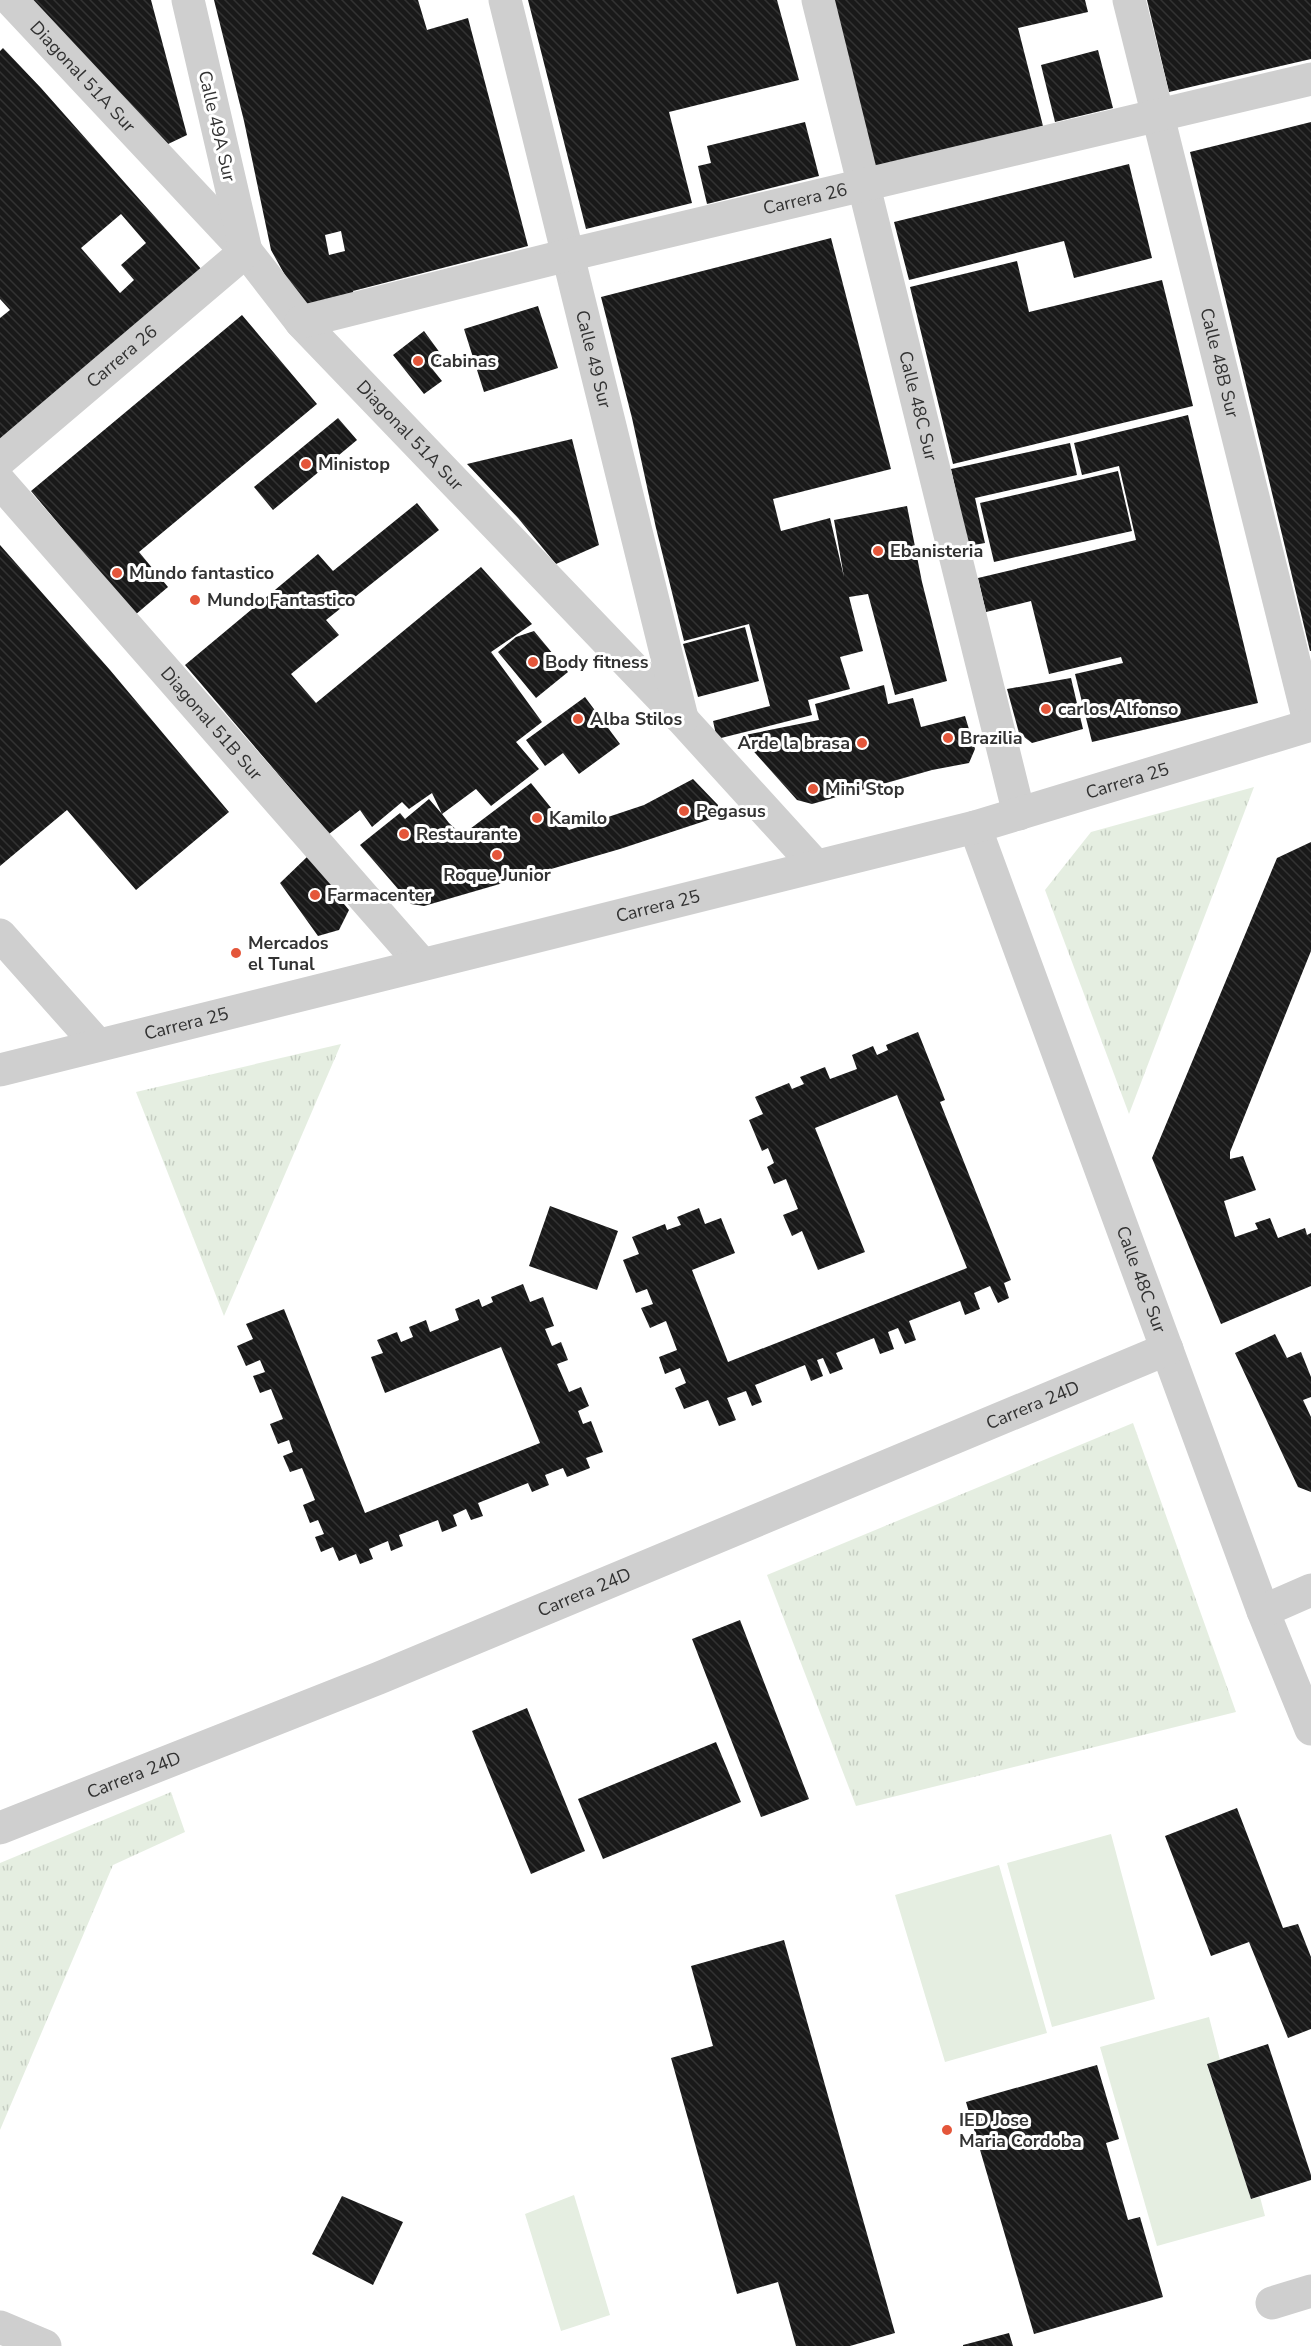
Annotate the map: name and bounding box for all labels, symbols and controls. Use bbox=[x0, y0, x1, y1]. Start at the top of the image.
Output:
street label: Diagonal 51A Sur bbox=[25, 16, 141, 138]
street label: Calle 49A Sur bbox=[193, 68, 242, 184]
street label: Carrera 26 bbox=[761, 177, 850, 220]
street label: Calle 48B Sur bbox=[1194, 306, 1245, 421]
street label: Calle 49 Sur bbox=[570, 308, 617, 411]
street label: Carrera 26 bbox=[81, 319, 162, 393]
street label: Calle 48C Sur bbox=[893, 348, 943, 464]
place label: Cabinas bbox=[430, 349, 497, 373]
marker: Cabinas bbox=[411, 354, 425, 368]
street label: Diagonal 51A Sur bbox=[351, 375, 469, 496]
place label: Ministop bbox=[318, 452, 390, 476]
marker: Ministop bbox=[299, 457, 313, 471]
place label: Ebanisteria bbox=[890, 539, 983, 563]
marker: Ebanisteria bbox=[871, 544, 885, 558]
place label: Mundo fantastico bbox=[129, 561, 274, 585]
marker: Mundo fantastico bbox=[110, 566, 124, 580]
place label: Mundo Fantastico bbox=[207, 588, 355, 612]
marker: Mundo Fantastico bbox=[188, 593, 202, 607]
place label: Body fitness bbox=[545, 650, 649, 674]
marker: Body fitness bbox=[526, 655, 540, 669]
street label: Diagonal 51B Sur bbox=[155, 662, 268, 786]
place label: carlos Alfonso bbox=[1058, 697, 1178, 721]
marker: carlos Alfonso bbox=[1039, 702, 1053, 716]
place label: Alba Stilos bbox=[590, 707, 682, 731]
marker: Alba Stilos bbox=[571, 712, 585, 726]
place label: Brazilia bbox=[960, 726, 1023, 750]
place label: Arde la brasa bbox=[738, 731, 850, 755]
marker: Brazilia bbox=[941, 731, 955, 745]
marker: Arde la brasa bbox=[855, 736, 869, 750]
street label: Carrera 25 bbox=[1083, 757, 1172, 805]
place label: Mini Stop bbox=[825, 777, 905, 801]
marker: Mini Stop bbox=[806, 782, 820, 796]
place label: Pegasus bbox=[696, 799, 766, 823]
marker: Pegasus bbox=[677, 804, 691, 818]
place label: Kamilo bbox=[549, 806, 607, 830]
marker: Kamilo bbox=[530, 811, 544, 825]
place label: Restaurante bbox=[416, 822, 518, 846]
marker: Restaurante bbox=[397, 827, 411, 841]
marker: Roque Junior bbox=[490, 848, 504, 862]
place label: Roque Junior bbox=[443, 863, 551, 887]
place label: Farmacenter bbox=[327, 883, 432, 907]
street label: Carrera 25 bbox=[613, 884, 702, 928]
marker: Farmacenter bbox=[308, 888, 322, 902]
place label: Mercados el Tunal bbox=[248, 931, 329, 976]
marker: Mercados el Tunal bbox=[229, 946, 243, 960]
street label: Carrera 25 bbox=[142, 1002, 231, 1046]
street label: Calle 48C Sur bbox=[1111, 1223, 1172, 1337]
street label: Carrera 24D bbox=[982, 1375, 1083, 1435]
street label: Carrera 24D bbox=[534, 1562, 635, 1623]
street label: Carrera 24D bbox=[83, 1746, 184, 1804]
place label: IED Jose Maria Cordoba bbox=[959, 2108, 1082, 2153]
marker: IED Jose Maria Cordoba bbox=[940, 2123, 954, 2137]

